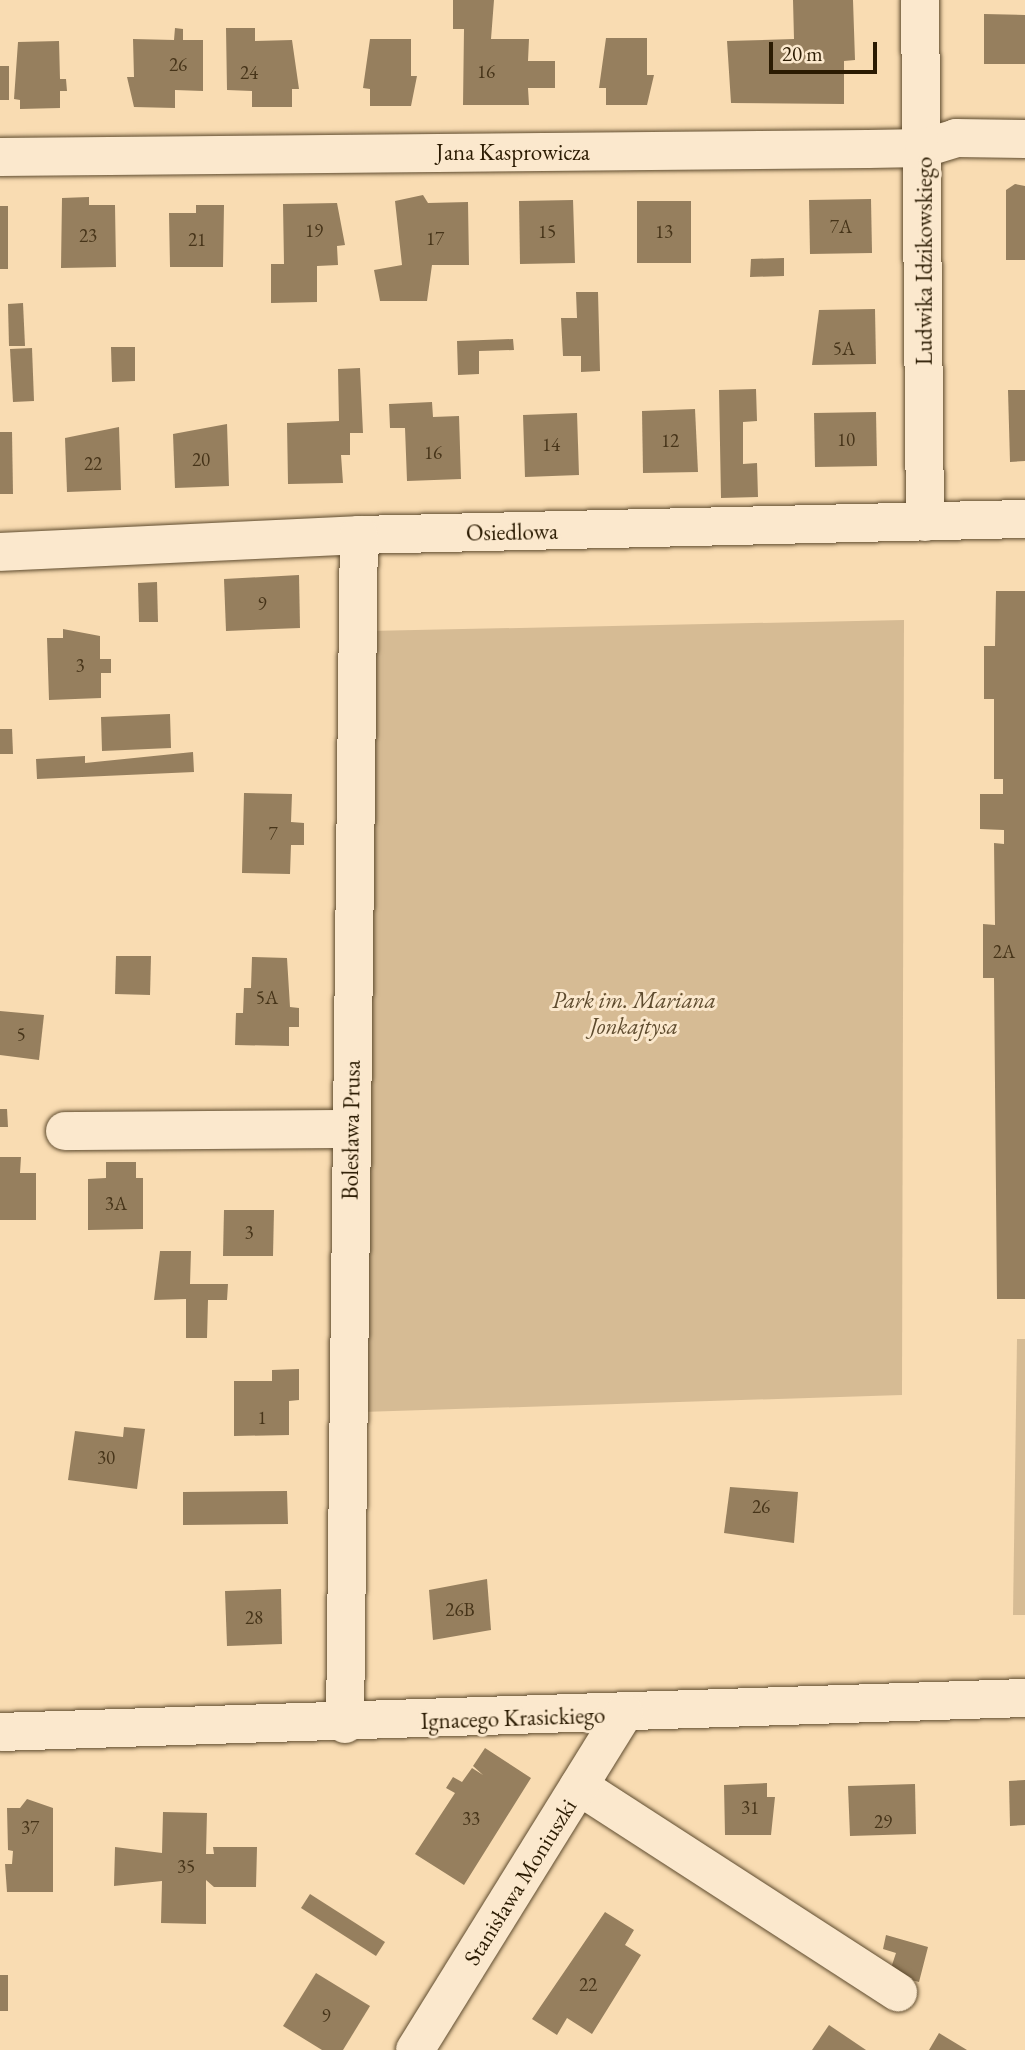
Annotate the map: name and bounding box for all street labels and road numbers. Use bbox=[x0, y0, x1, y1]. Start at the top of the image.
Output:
street label: Jana Kasprowicza bbox=[436, 138, 590, 166]
street label: Ludwika Idzikowskiego bbox=[910, 157, 938, 365]
street label: Osiedlowa bbox=[466, 517, 558, 547]
street label: Bolesława Prusa bbox=[336, 1060, 366, 1200]
street label: Ignacego Krasickiego bbox=[420, 1701, 606, 1735]
street label: Stanisława Moniuszki bbox=[458, 1794, 582, 1970]

